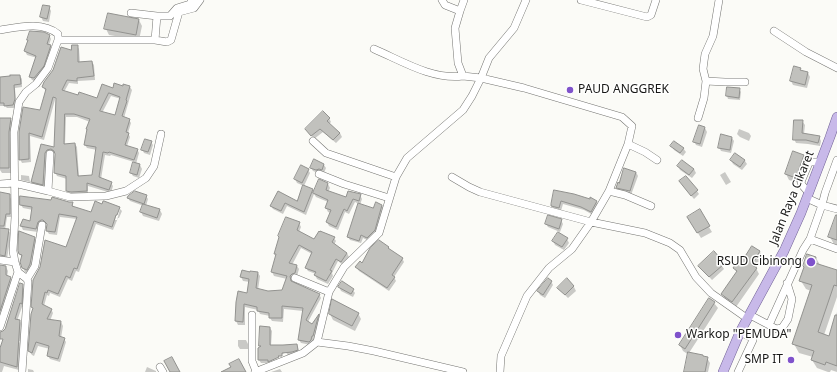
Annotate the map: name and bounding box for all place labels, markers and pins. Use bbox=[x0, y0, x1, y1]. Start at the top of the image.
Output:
place label: PAUD ANGGREK bbox=[578, 83, 669, 97]
marker: PAUD ANGGREK bbox=[565, 85, 575, 95]
place label: RSUD Cibinong bbox=[717, 255, 802, 269]
marker: RSUD Cibinong bbox=[805, 256, 817, 268]
place label: Warkop "PEMUDA" bbox=[686, 328, 792, 342]
marker: Warkop "PEMUDA" bbox=[673, 330, 683, 340]
place label: SMP IT bbox=[744, 353, 783, 367]
marker: SMP IT bbox=[786, 355, 796, 365]

